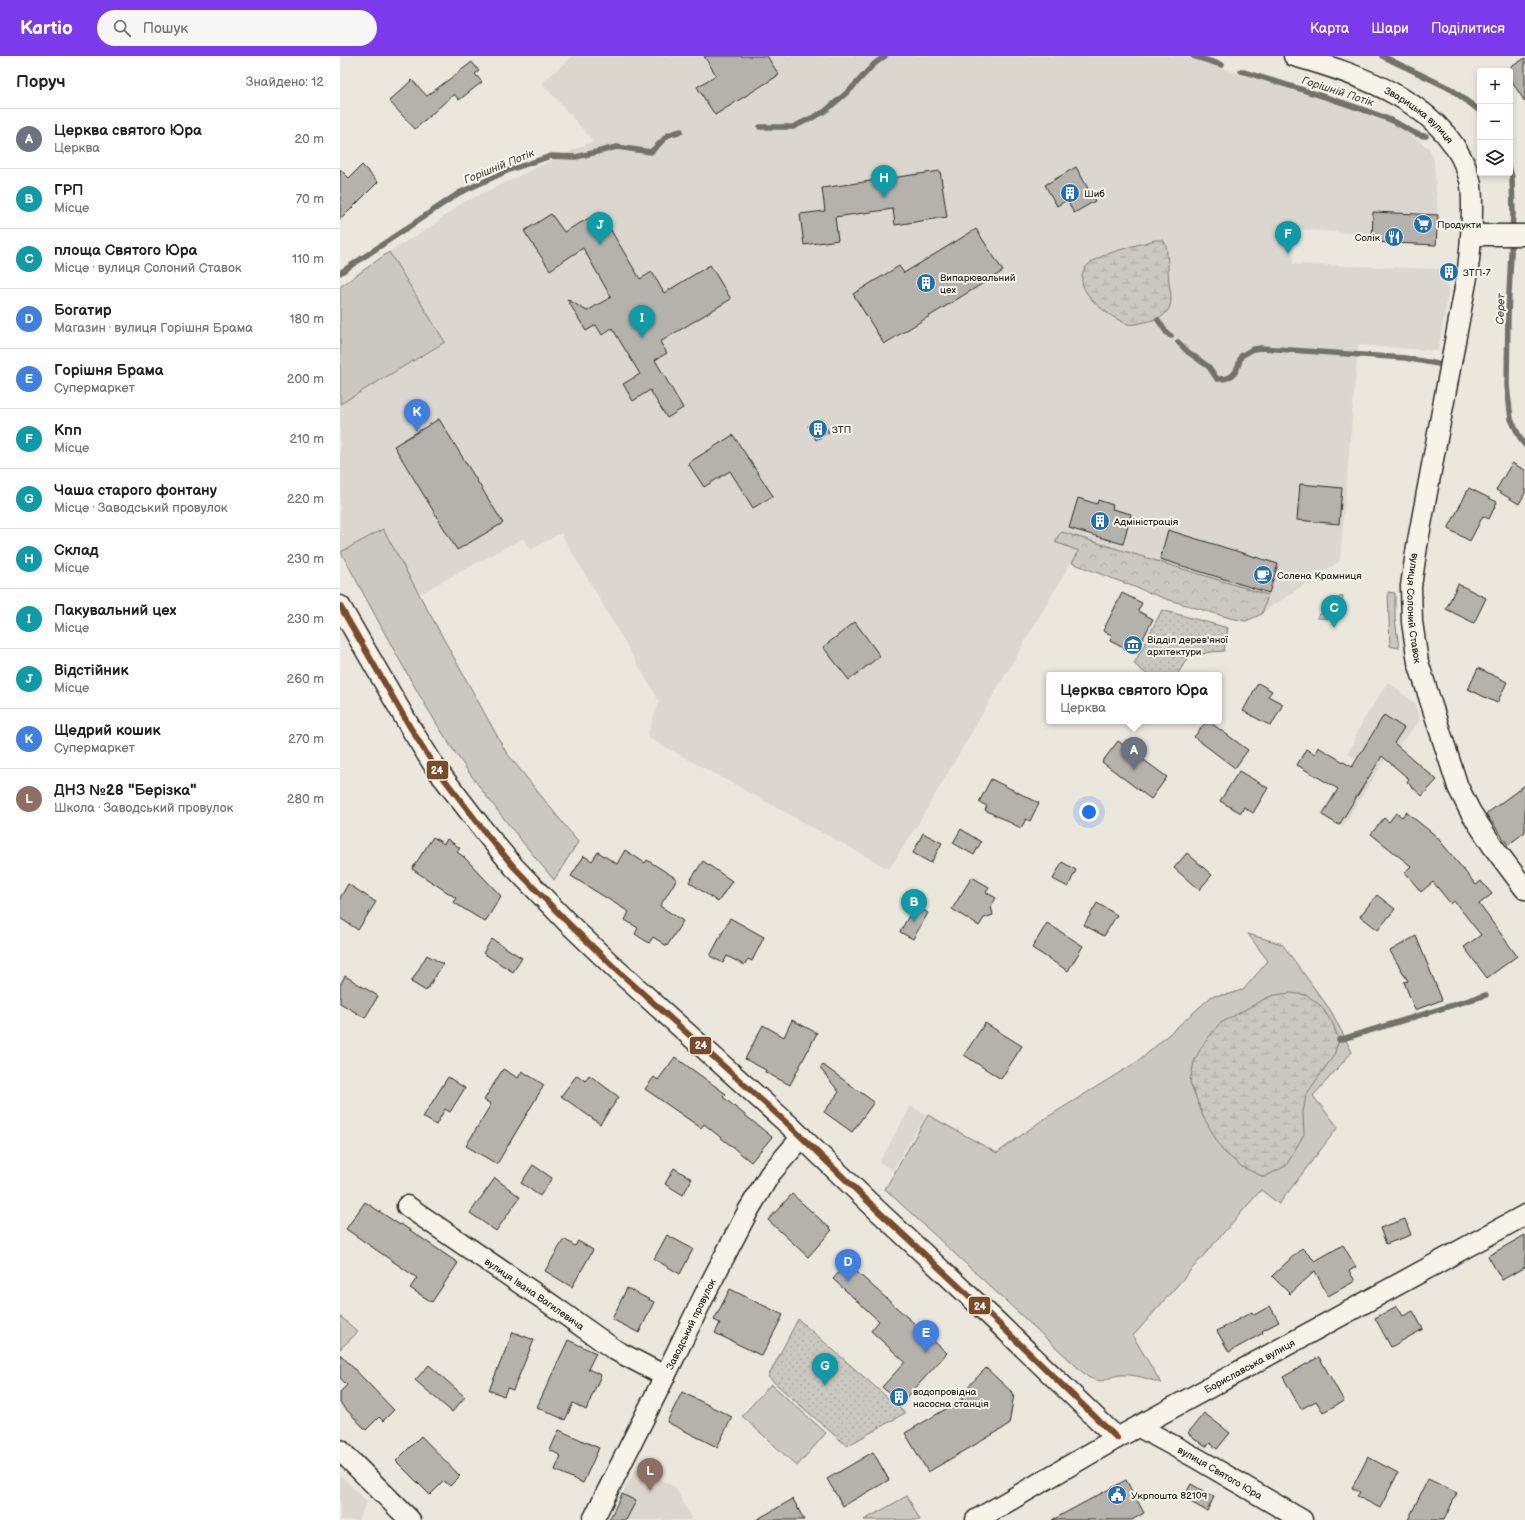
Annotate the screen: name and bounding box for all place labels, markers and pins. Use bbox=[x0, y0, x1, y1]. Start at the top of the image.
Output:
pin: H bbox=[871, 165, 897, 198]
building icon: Шиб bbox=[1059, 182, 1081, 204]
place label: Шиб bbox=[1084, 188, 1105, 200]
pin: J bbox=[587, 212, 613, 245]
supermarket icon: Продукти bbox=[1412, 213, 1434, 235]
place label: Продукти bbox=[1437, 219, 1481, 231]
pin: F bbox=[1275, 221, 1301, 254]
restaurant icon: Солік bbox=[1383, 226, 1405, 248]
place label: Солік bbox=[1355, 232, 1381, 244]
building icon: ЗТП-7 bbox=[1438, 261, 1460, 283]
place label: ЗТП-7 bbox=[1463, 267, 1491, 279]
building icon: Випарювальний цех bbox=[915, 272, 937, 294]
place label: Випарювальний цех bbox=[940, 272, 1016, 296]
pin: I bbox=[629, 305, 655, 338]
pin: K bbox=[404, 399, 430, 432]
building icon: ЗТП bbox=[807, 418, 829, 440]
place label: ЗТП bbox=[832, 424, 851, 436]
building icon: Адміністрація bbox=[1089, 510, 1111, 532]
place label: Адміністрація bbox=[1113, 516, 1179, 528]
cafe icon: Солена Крамниця bbox=[1252, 564, 1274, 586]
place label: Солена Крамниця bbox=[1277, 570, 1362, 582]
pin: C bbox=[1321, 595, 1347, 628]
museum icon: Відділ дерев'яної архітектури bbox=[1122, 634, 1144, 656]
place label: Відділ дерев'яної архітектури bbox=[1147, 634, 1229, 658]
pin: A bbox=[1121, 737, 1147, 770]
pin: B bbox=[901, 889, 927, 922]
pin: D bbox=[835, 1249, 861, 1282]
pin: E bbox=[913, 1320, 939, 1353]
pin: G bbox=[812, 1353, 838, 1386]
building icon: водопровідна насосна станція bbox=[888, 1386, 910, 1408]
place label: водопровідна насосна станція bbox=[913, 1386, 989, 1410]
pin: L bbox=[637, 1458, 663, 1491]
public building icon: Укрпошта 82109 bbox=[1106, 1484, 1128, 1506]
place label: Укрпошта 82109 bbox=[1131, 1490, 1208, 1502]

